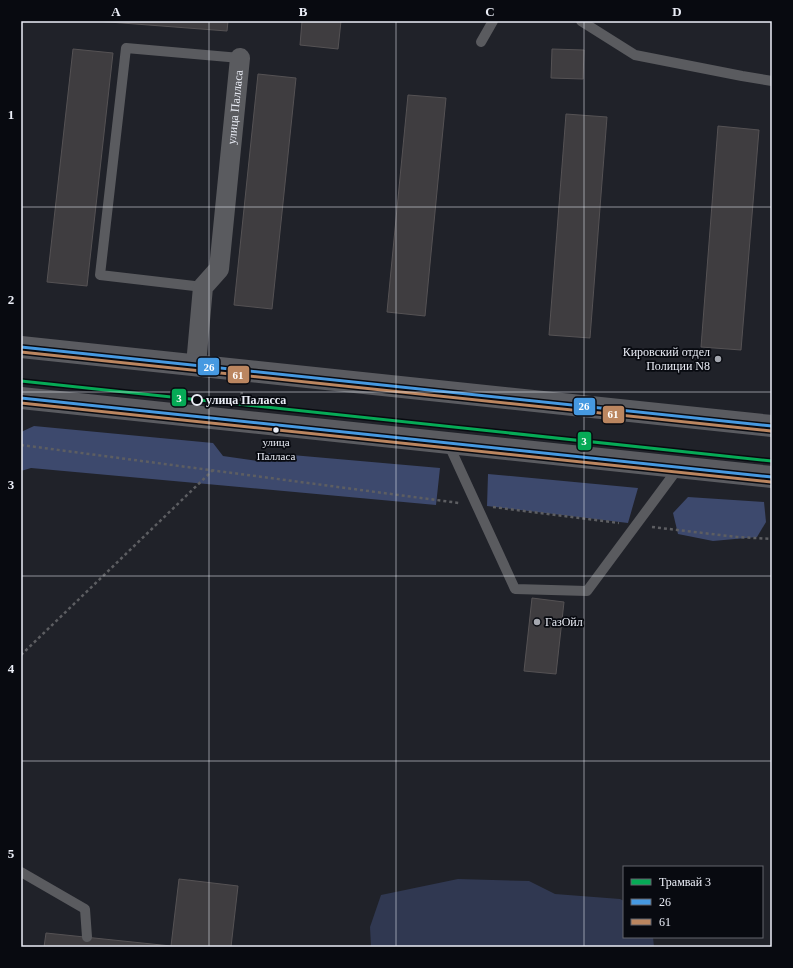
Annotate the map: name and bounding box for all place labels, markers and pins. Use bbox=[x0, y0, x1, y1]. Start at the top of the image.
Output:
place label: Кировский отдел Полиции N8 bbox=[623, 345, 710, 373]
marker: Кировский отдел Полиции N8 bbox=[713, 354, 723, 364]
place label: улица Паласса bbox=[206, 393, 286, 407]
marker: улица Паласса bbox=[191, 394, 203, 406]
marker: улица Палласа bbox=[271, 425, 281, 435]
place label: улица Палласа bbox=[257, 436, 295, 462]
place label: ГазОйл bbox=[545, 615, 583, 629]
marker: ГазОйл bbox=[532, 617, 542, 627]

